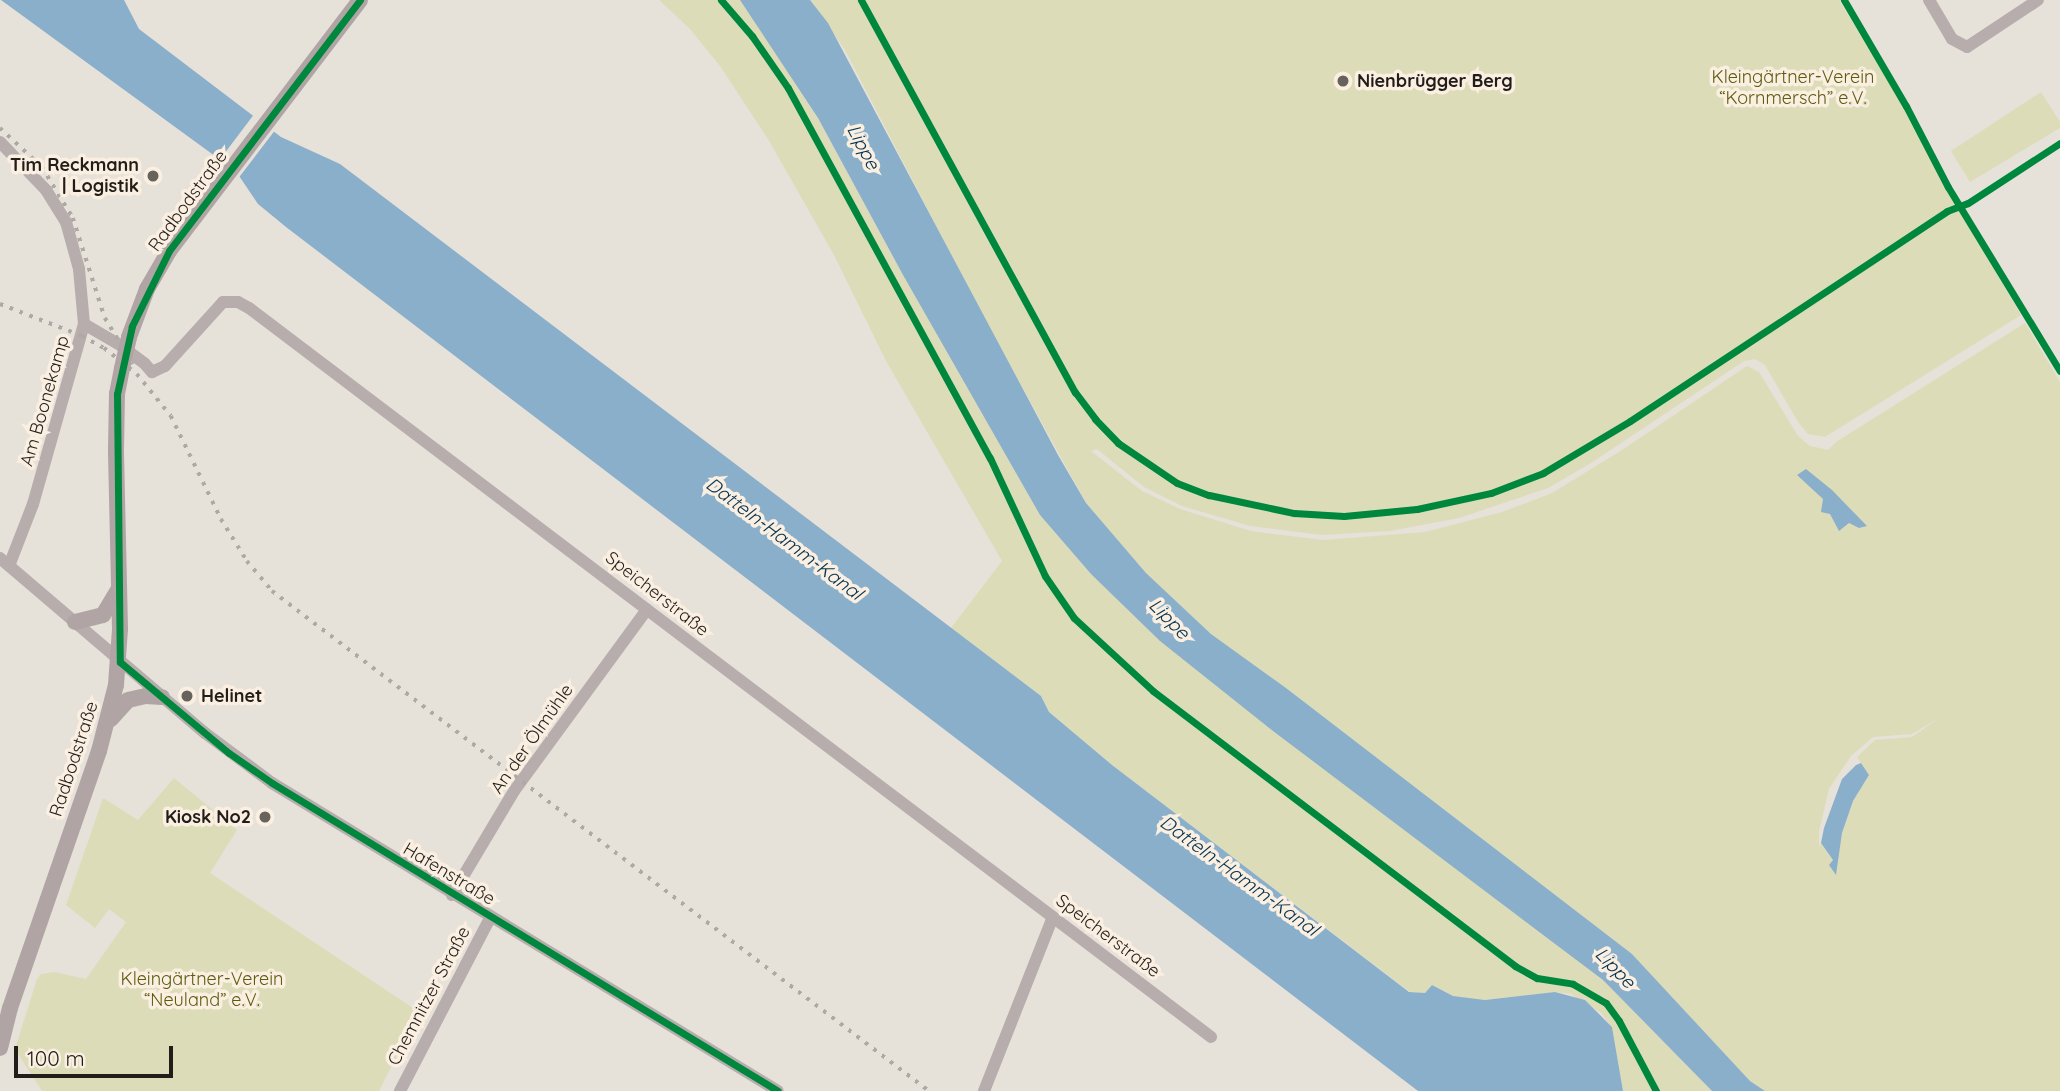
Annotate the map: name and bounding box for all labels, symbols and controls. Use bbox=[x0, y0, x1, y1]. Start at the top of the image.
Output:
park label: Kleingärtner-Verein “Kornmersch” e.V. bbox=[1712, 67, 1874, 110]
place label: Nienbrügger Berg bbox=[1357, 70, 1513, 92]
marker: Nienbrügger Berg bbox=[1335, 73, 1351, 89]
water label: Lippe bbox=[842, 120, 884, 174]
street label: Radbodstraße bbox=[144, 146, 232, 256]
place label: Tim Reckmann | Logistik bbox=[10, 155, 139, 198]
marker: Tim Reckmann | Logistik bbox=[145, 168, 161, 184]
street label: Am Boonekamp bbox=[16, 333, 74, 469]
water label: Datteln-Hamm-Kanal bbox=[701, 473, 867, 605]
street label: Speicherstraße bbox=[601, 547, 713, 641]
water label: Lippe bbox=[1144, 594, 1194, 644]
street label: An der Ölmühle bbox=[486, 680, 578, 798]
place label: Helinet bbox=[201, 685, 262, 707]
marker: Helinet bbox=[179, 688, 195, 704]
street label: Radbodstraße bbox=[45, 699, 103, 819]
place label: Kiosk No2 bbox=[165, 806, 251, 828]
marker: Kiosk No2 bbox=[257, 809, 273, 825]
water label: Datteln-Hamm-Kanal bbox=[1155, 811, 1323, 941]
street label: Hafenstraße bbox=[399, 838, 499, 910]
street label: Speicherstraße bbox=[1052, 890, 1164, 982]
street label: Chemnitzer Straße bbox=[383, 923, 475, 1069]
water label: Lippe bbox=[1590, 943, 1640, 993]
park label: Kleingärtner-Verein “Neuland” e.V. bbox=[121, 969, 283, 1012]
scale bar bbox=[18, 1032, 177, 1076]
text: 100 m bbox=[27, 1045, 85, 1071]

